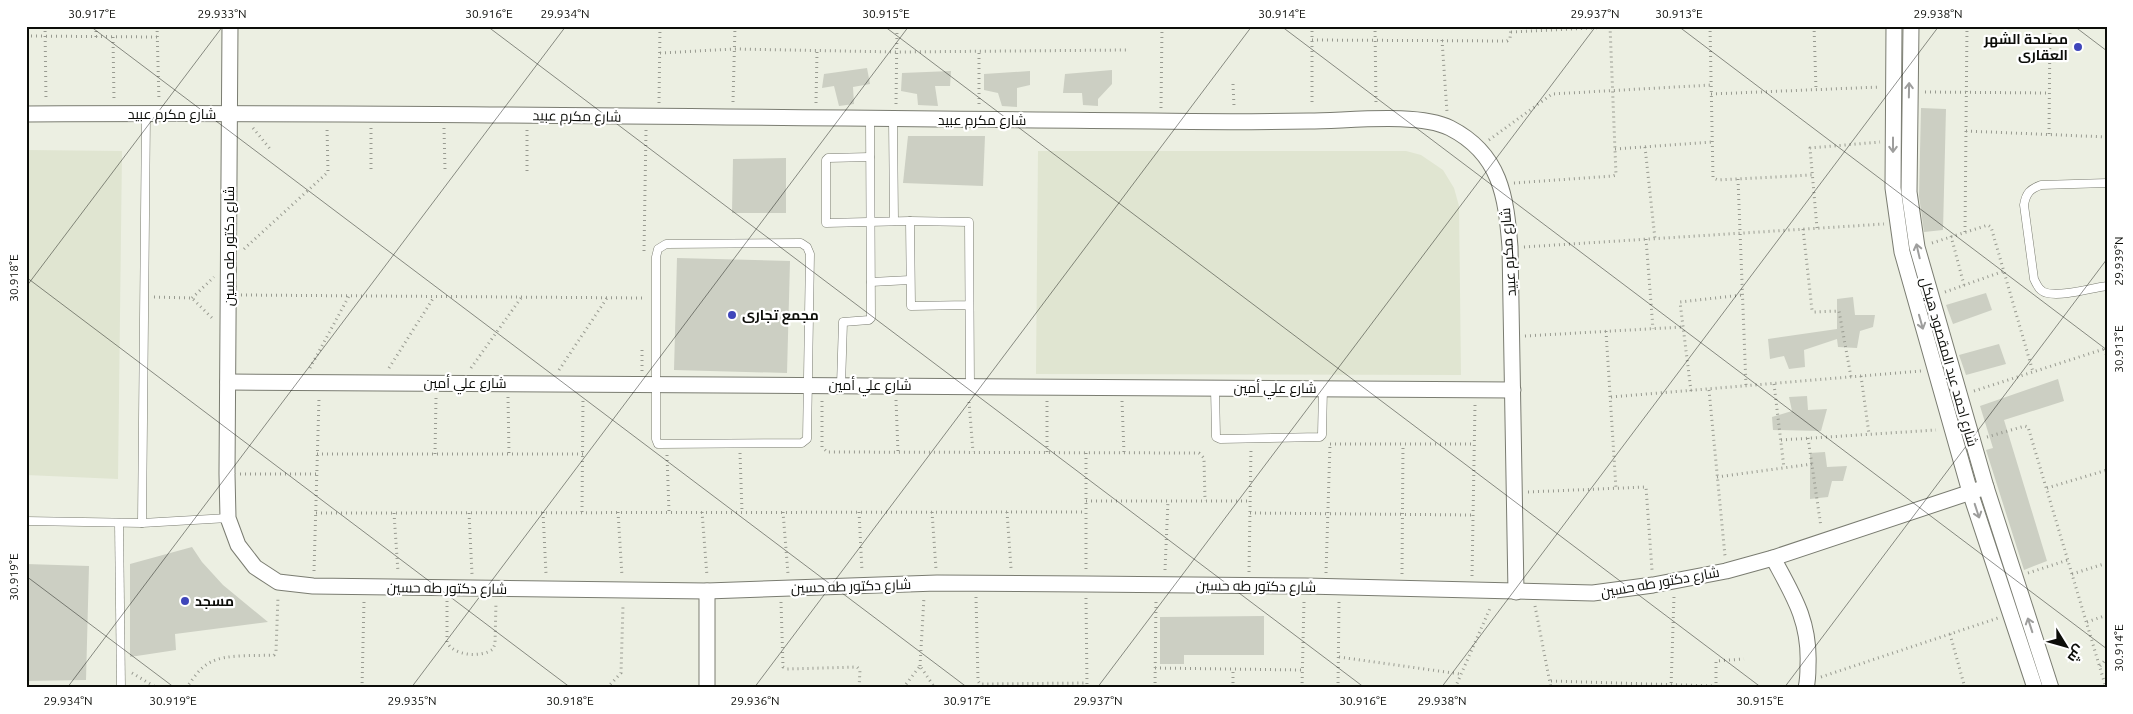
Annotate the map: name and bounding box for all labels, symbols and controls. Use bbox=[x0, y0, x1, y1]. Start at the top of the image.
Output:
text: 30.917°E bbox=[68, 7, 116, 20]
text: 29.933°N bbox=[197, 7, 247, 20]
text: 30.916°E bbox=[465, 7, 513, 20]
text: 29.934°N bbox=[540, 7, 590, 20]
text: 30.915°E bbox=[862, 7, 910, 20]
text: 30.914°E bbox=[1258, 7, 1306, 20]
text: 29.937°N bbox=[1570, 7, 1620, 20]
text: 30.913°E bbox=[1655, 7, 1703, 20]
text: 29.938°N bbox=[1913, 7, 1963, 20]
place label: مصلحة الشهر العقارى bbox=[1983, 31, 2068, 63]
marker: مصلحة الشهر العقارى bbox=[2072, 41, 2084, 53]
one-way arrow bbox=[1904, 82, 1914, 98]
street label: شارع مكرم عبيد bbox=[128, 106, 216, 124]
street label: شارع مكرم عبيد bbox=[532, 107, 621, 127]
street label: شارع مكرم عبيد bbox=[938, 112, 1026, 130]
one-way arrow bbox=[1888, 136, 1898, 153]
street label: شارع دكتور طه حسين bbox=[221, 186, 238, 306]
street label: شارع مكرم عبيد bbox=[1497, 207, 1521, 297]
text: 29.939°N bbox=[2112, 236, 2125, 286]
one-way arrow bbox=[1913, 244, 1922, 260]
text: 30.918°E bbox=[7, 254, 20, 302]
street label: شارع احمد عبد المقصود هيكل bbox=[1916, 275, 1981, 449]
place label: مجمع تجارى bbox=[742, 307, 819, 325]
marker: مجمع تجارى bbox=[726, 309, 738, 321]
one-way arrow bbox=[1917, 313, 1927, 329]
text: 30.913°E bbox=[2112, 325, 2125, 373]
street label: شارع علي أمين bbox=[423, 374, 507, 395]
street label: شارع علي أمين bbox=[828, 376, 912, 397]
street label: شارع علي أمين bbox=[1233, 379, 1317, 400]
one-way arrow bbox=[1972, 503, 1982, 519]
text: 30.919°E bbox=[7, 553, 20, 601]
street label: شارع دكتور طه حسين bbox=[1599, 564, 1721, 601]
street label: شارع دكتور طه حسين bbox=[791, 576, 911, 597]
street label: شارع دكتور طه حسين bbox=[1196, 577, 1316, 596]
street label: شارع دكتور طه حسين bbox=[387, 579, 507, 598]
place label: مسجد bbox=[195, 593, 234, 609]
marker: مسجد bbox=[179, 595, 191, 607]
one-way arrow bbox=[2025, 617, 2035, 633]
north arrow bbox=[2040, 622, 2090, 672]
text: 30.914°E bbox=[2112, 624, 2125, 672]
text: ش bbox=[2064, 641, 2088, 666]
text: 29.934°N bbox=[43, 694, 93, 707]
text: 30.919°E bbox=[149, 694, 197, 707]
text: 29.935°N bbox=[387, 694, 437, 707]
text: 30.918°E bbox=[546, 694, 594, 707]
text: 29.936°N bbox=[730, 694, 780, 707]
text: 30.917°E bbox=[943, 694, 991, 707]
text: 29.937°N bbox=[1073, 694, 1123, 707]
text: 30.916°E bbox=[1339, 694, 1387, 707]
text: 29.938°N bbox=[1417, 694, 1467, 707]
text: 30.915°E bbox=[1736, 694, 1784, 707]

